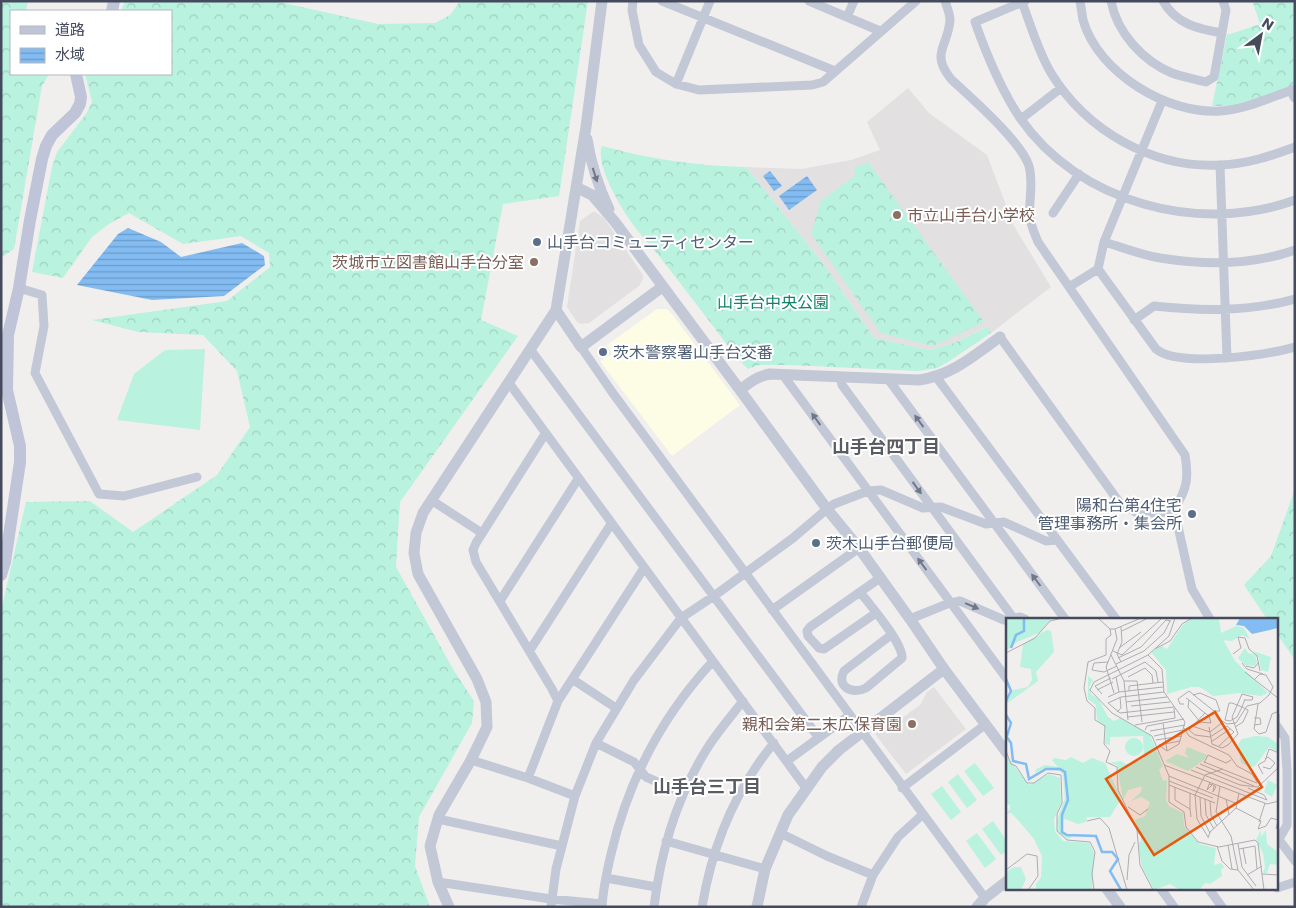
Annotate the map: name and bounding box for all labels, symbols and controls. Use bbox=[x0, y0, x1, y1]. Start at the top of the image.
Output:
legend bbox=[10, 10, 172, 75]
north arrow bbox=[1236, 10, 1286, 60]
text: N bbox=[1258, 13, 1278, 35]
text: 道路 bbox=[55, 19, 85, 40]
text: 水域 bbox=[55, 44, 85, 65]
one-way arrow bbox=[591, 168, 599, 183]
place label: 市立山手台小学校 bbox=[907, 204, 1035, 227]
marker: 市立山手台小学校 bbox=[891, 209, 903, 221]
place label: 山手台コミュニティセンター bbox=[547, 231, 754, 254]
marker: 山手台コミュニティセンター bbox=[531, 236, 543, 248]
place label: 茨城市立図書館山手台分室 bbox=[332, 251, 524, 274]
marker: 茨城市立図書館山手台分室 bbox=[528, 256, 540, 268]
park label: 山手台中央公園 bbox=[717, 291, 829, 314]
place label: 茨木警察署山手台交番 bbox=[613, 341, 773, 364]
marker: 茨木警察署山手台交番 bbox=[597, 346, 609, 358]
one-way arrow bbox=[811, 412, 821, 426]
one-way arrow bbox=[913, 415, 924, 428]
district label: 山手台四丁目 bbox=[832, 434, 940, 459]
one-way arrow bbox=[912, 481, 922, 495]
place label: 陽和台第4住宅 管理事務所・集会所 bbox=[1038, 494, 1182, 535]
marker: 陽和台第4住宅 管理事務所・集会所 bbox=[1186, 508, 1198, 520]
place label: 茨木山手台郵便局 bbox=[826, 532, 954, 555]
marker: 茨木山手台郵便局 bbox=[810, 537, 822, 549]
one-way arrow bbox=[917, 558, 928, 571]
one-way arrow bbox=[1031, 573, 1041, 587]
one-way arrow bbox=[965, 603, 979, 611]
inset map bbox=[1006, 618, 1278, 890]
place label: 親和会第二末広保育園 bbox=[742, 713, 902, 736]
marker: 親和会第二末広保育園 bbox=[906, 718, 918, 730]
district label: 山手台三丁目 bbox=[653, 774, 761, 799]

